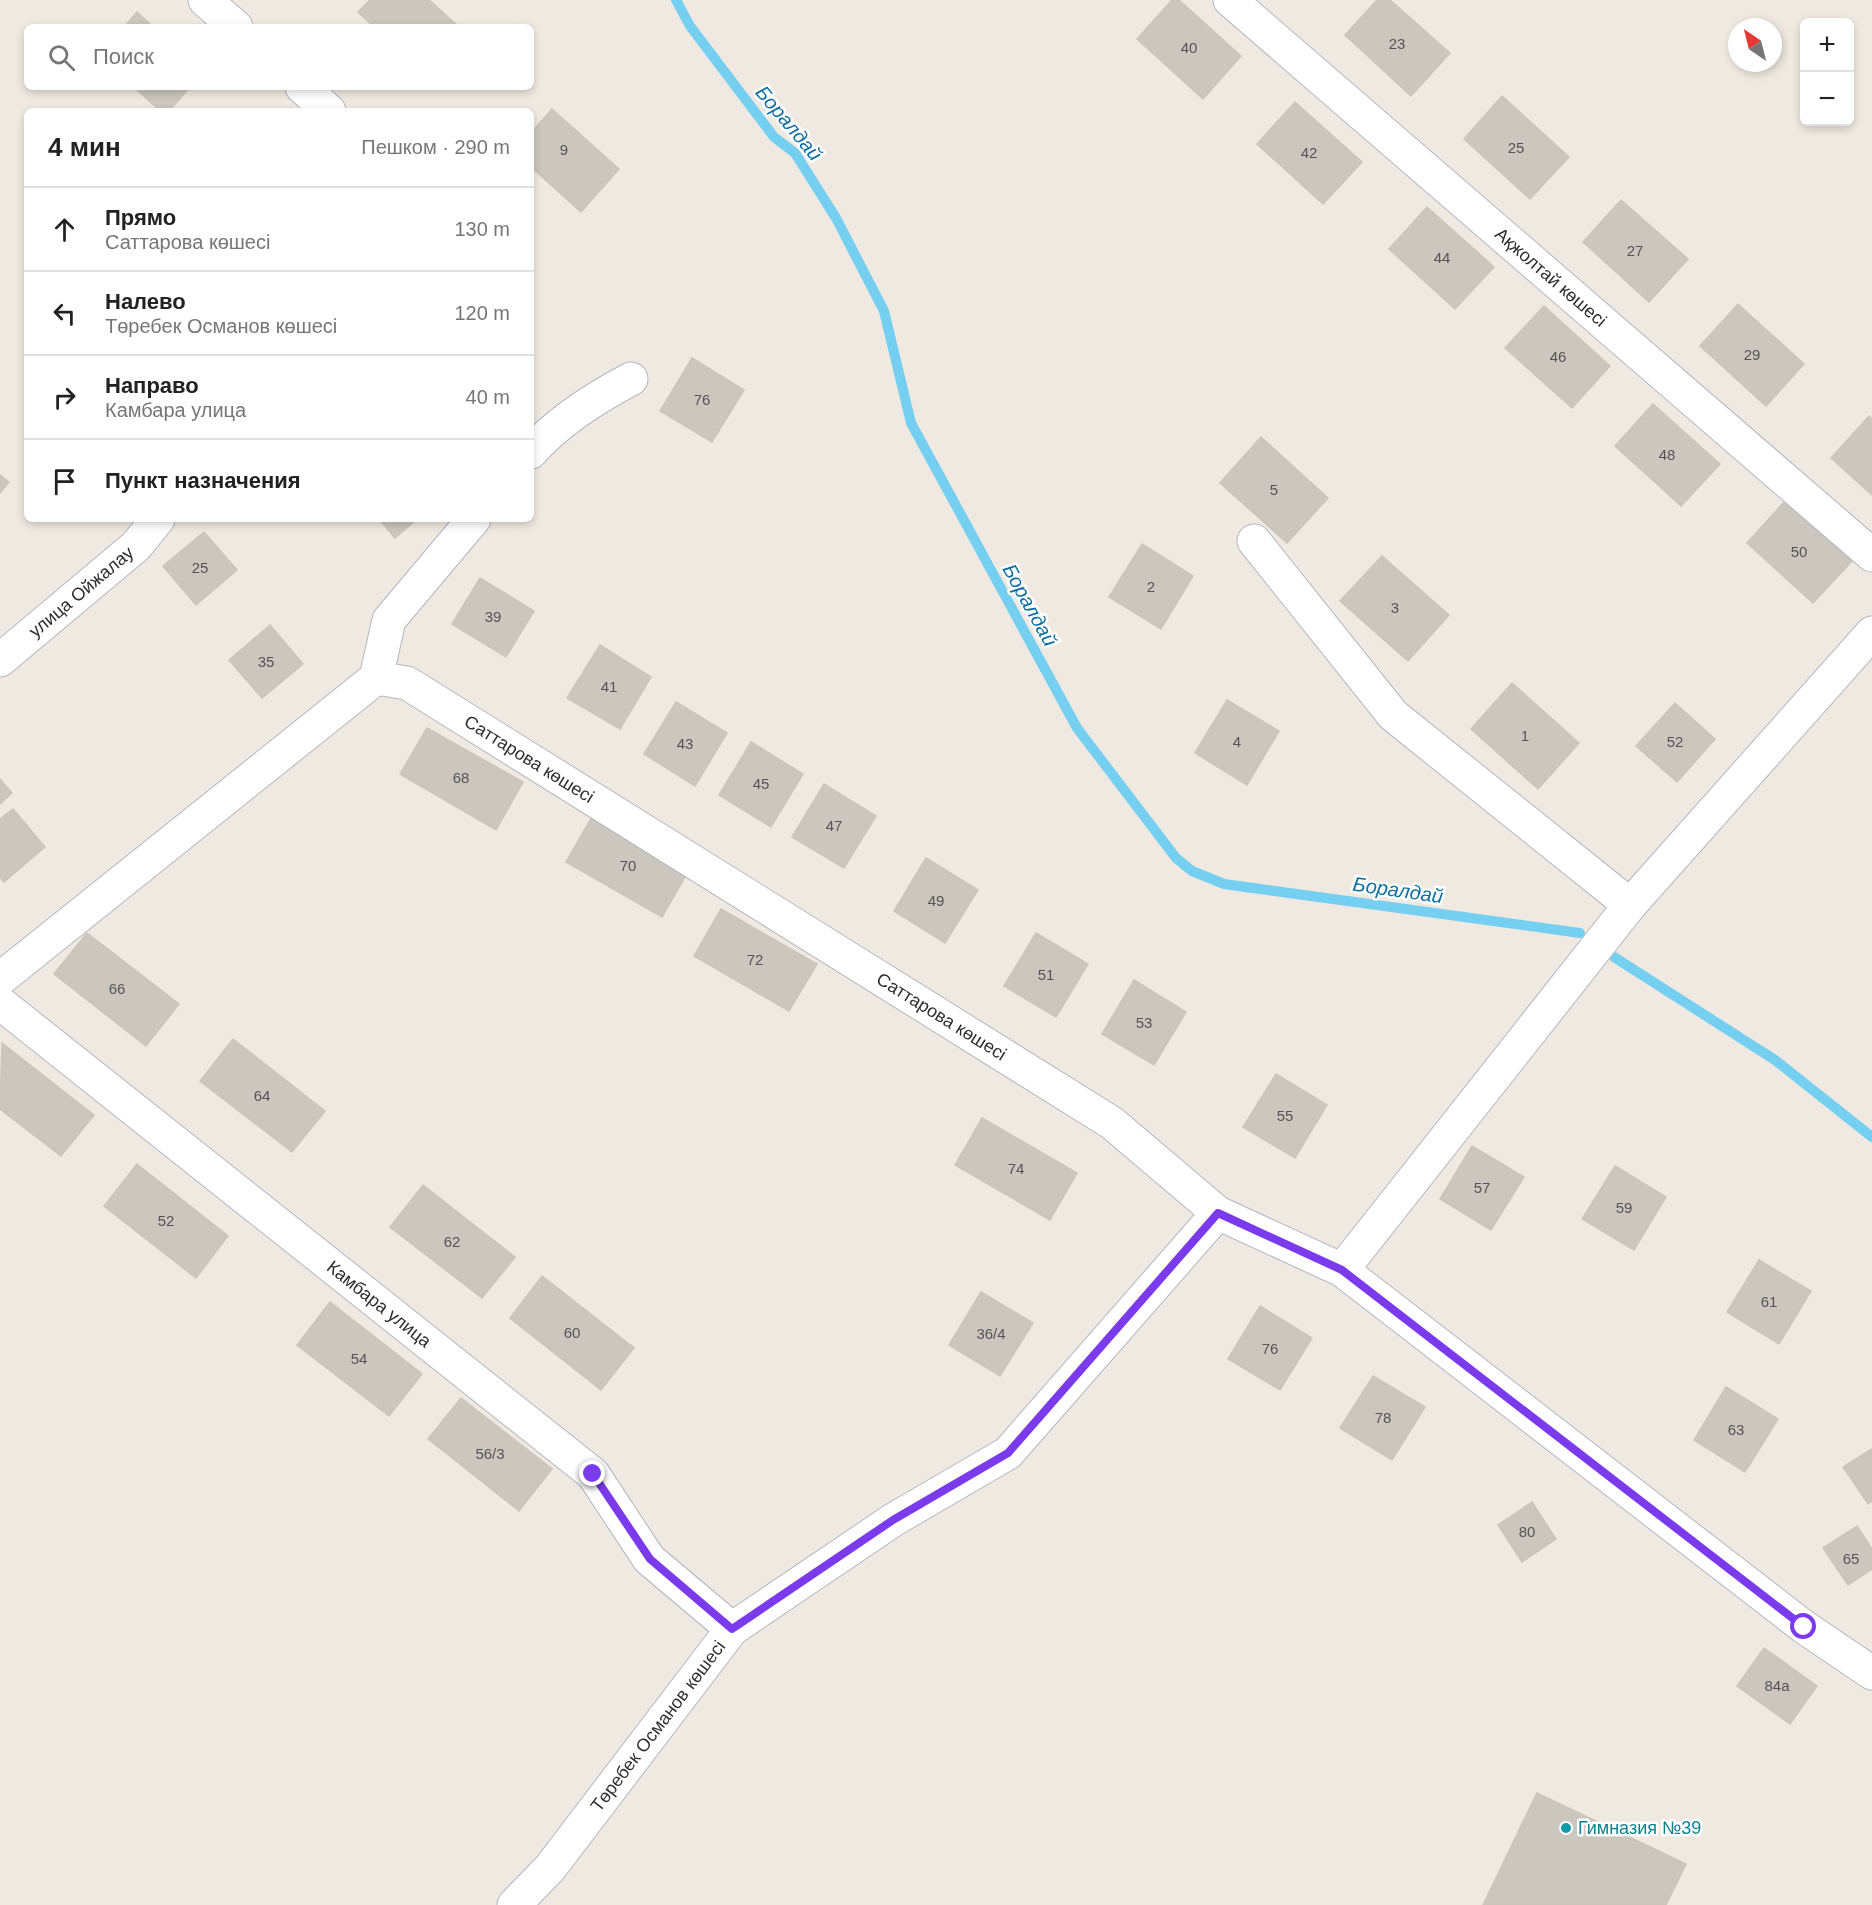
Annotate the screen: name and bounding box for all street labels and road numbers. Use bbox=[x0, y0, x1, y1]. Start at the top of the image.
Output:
street label: Ақжолтай көшесі bbox=[1491, 224, 1610, 331]
street label: улица Ойжалау bbox=[25, 542, 137, 641]
street label: Саттарова көшесі bbox=[461, 711, 598, 807]
street label: Саттарова көшесі bbox=[873, 969, 1010, 1064]
street label: Камбара улица bbox=[323, 1257, 436, 1352]
street label: Төребек Османов көшесі bbox=[587, 1637, 729, 1815]

